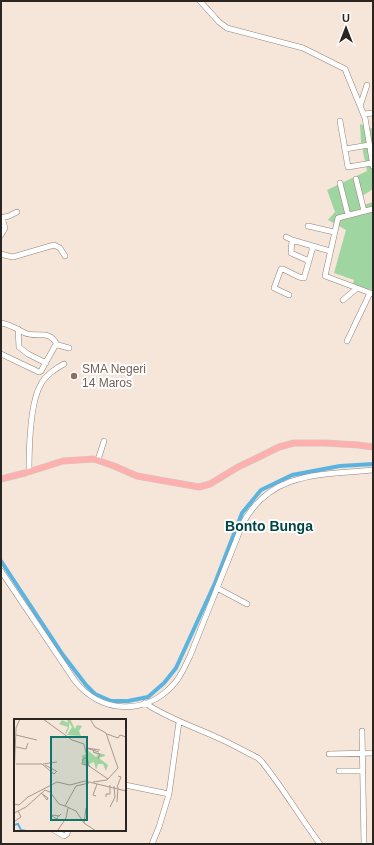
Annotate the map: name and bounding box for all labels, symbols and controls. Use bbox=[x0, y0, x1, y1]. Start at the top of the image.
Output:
north arrow bbox=[326, 8, 366, 48]
text: U bbox=[342, 12, 350, 24]
place label: SMA Negeri 14 Maros bbox=[82, 362, 146, 390]
marker: SMA Negeri 14 Maros bbox=[69, 371, 79, 381]
district label: Bonto Bunga bbox=[225, 518, 313, 534]
inset map bbox=[14, 719, 126, 831]

